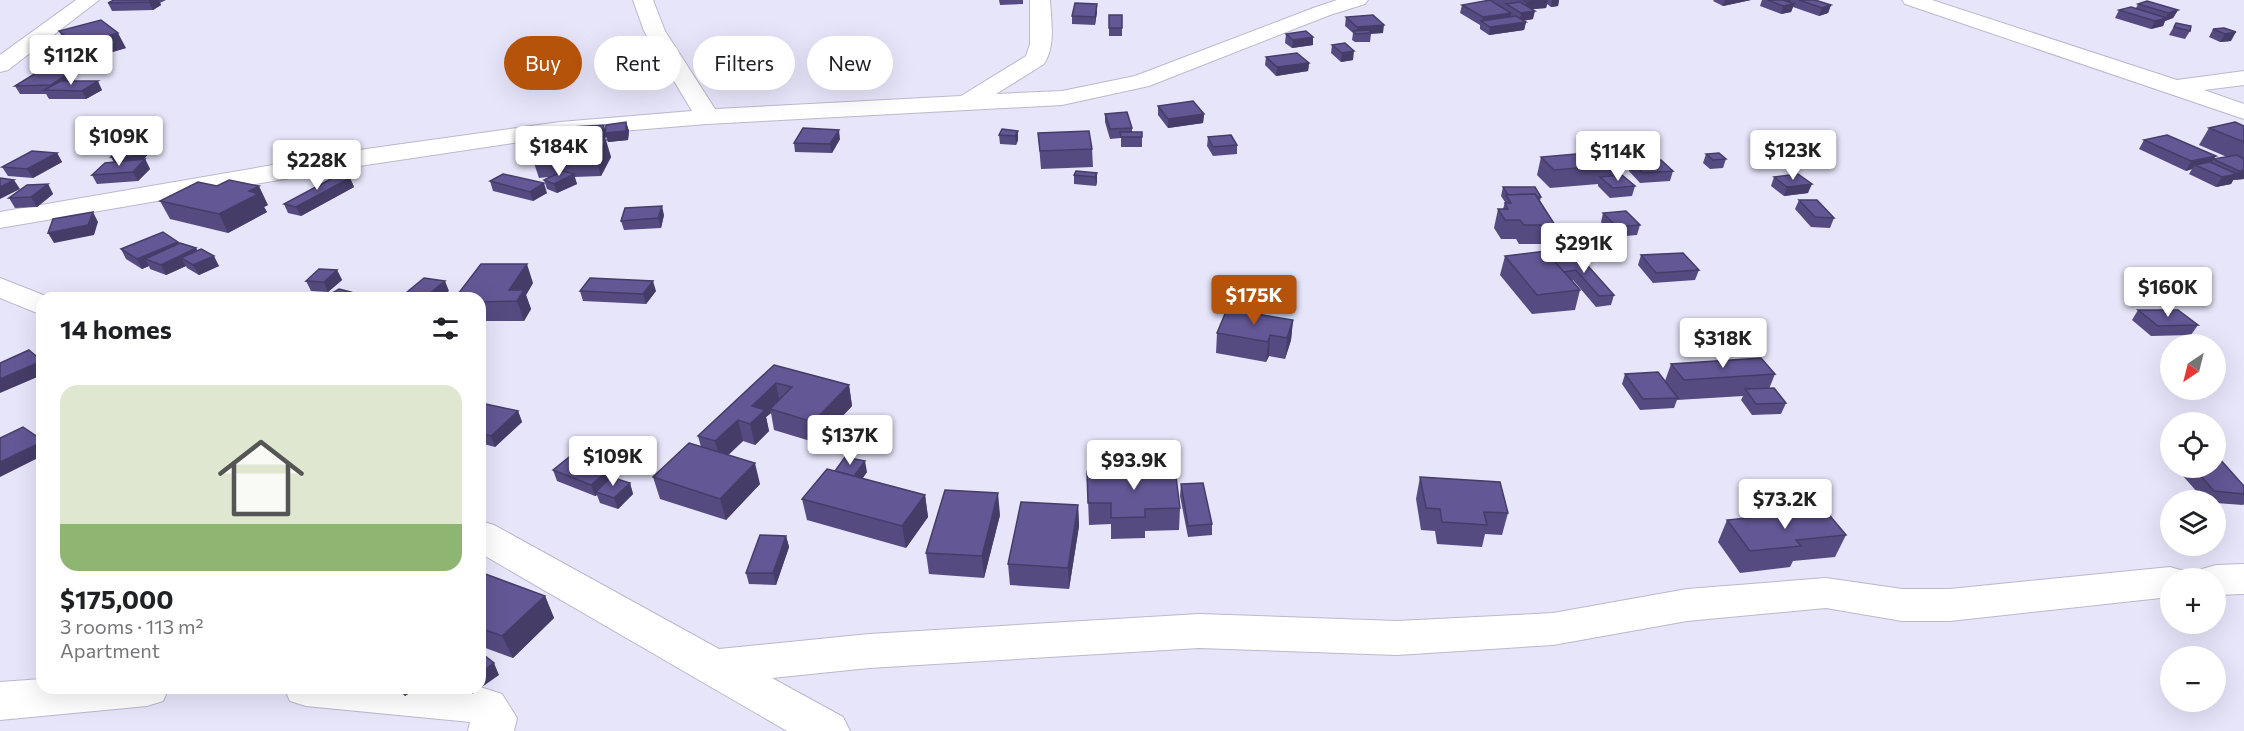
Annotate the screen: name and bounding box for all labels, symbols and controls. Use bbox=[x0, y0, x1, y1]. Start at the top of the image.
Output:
pin: $112K bbox=[29, 35, 113, 86]
chip: Buy bbox=[504, 36, 582, 90]
chip: Rent bbox=[594, 36, 681, 90]
chip: Filters bbox=[693, 36, 795, 90]
chip: New bbox=[807, 36, 893, 90]
text: $112K bbox=[44, 42, 98, 66]
pin: $109K bbox=[77, 116, 161, 167]
text: $109K bbox=[89, 123, 149, 147]
pin: $184K bbox=[517, 126, 601, 177]
pin: $123K bbox=[1751, 130, 1835, 181]
pin: $114K bbox=[1576, 131, 1660, 182]
text: $184K bbox=[529, 133, 589, 157]
text: $123K bbox=[1764, 137, 1822, 161]
text: $114K bbox=[1590, 138, 1646, 162]
pin: $228K bbox=[275, 140, 359, 191]
text: $228K bbox=[287, 147, 347, 171]
pin: $291K bbox=[1542, 223, 1626, 274]
text: $291K bbox=[1555, 230, 1613, 254]
pin: $160K bbox=[2126, 267, 2210, 318]
text: $160K bbox=[2138, 274, 2198, 298]
pin: $175K bbox=[1212, 275, 1296, 326]
text: $175K bbox=[1225, 282, 1283, 306]
icon: filters bbox=[429, 312, 462, 345]
text: 14 homes bbox=[60, 313, 172, 344]
pin: $318K bbox=[1681, 318, 1765, 369]
text: $318K bbox=[1694, 325, 1752, 349]
north arrow bbox=[2160, 334, 2226, 400]
map controls bbox=[2160, 334, 2226, 712]
button: locate bbox=[2160, 412, 2226, 478]
pin: $137K bbox=[808, 415, 892, 466]
text: $137K bbox=[822, 422, 878, 446]
icon: home bbox=[207, 424, 315, 532]
pin: $109K bbox=[571, 436, 655, 487]
pin: $93.9K bbox=[1085, 440, 1183, 491]
text: $109K bbox=[583, 443, 643, 467]
text: $93.9K bbox=[1101, 447, 1167, 471]
pin: $73.2K bbox=[1736, 479, 1834, 530]
text: $73.2K bbox=[1753, 486, 1817, 510]
button: layers bbox=[2160, 490, 2226, 556]
button: + bbox=[2160, 568, 2226, 634]
text: $175,000 bbox=[60, 583, 174, 614]
text: 3 rooms · 113 m² bbox=[60, 614, 204, 638]
text: Apartment bbox=[60, 638, 160, 662]
button: − bbox=[2160, 646, 2226, 712]

